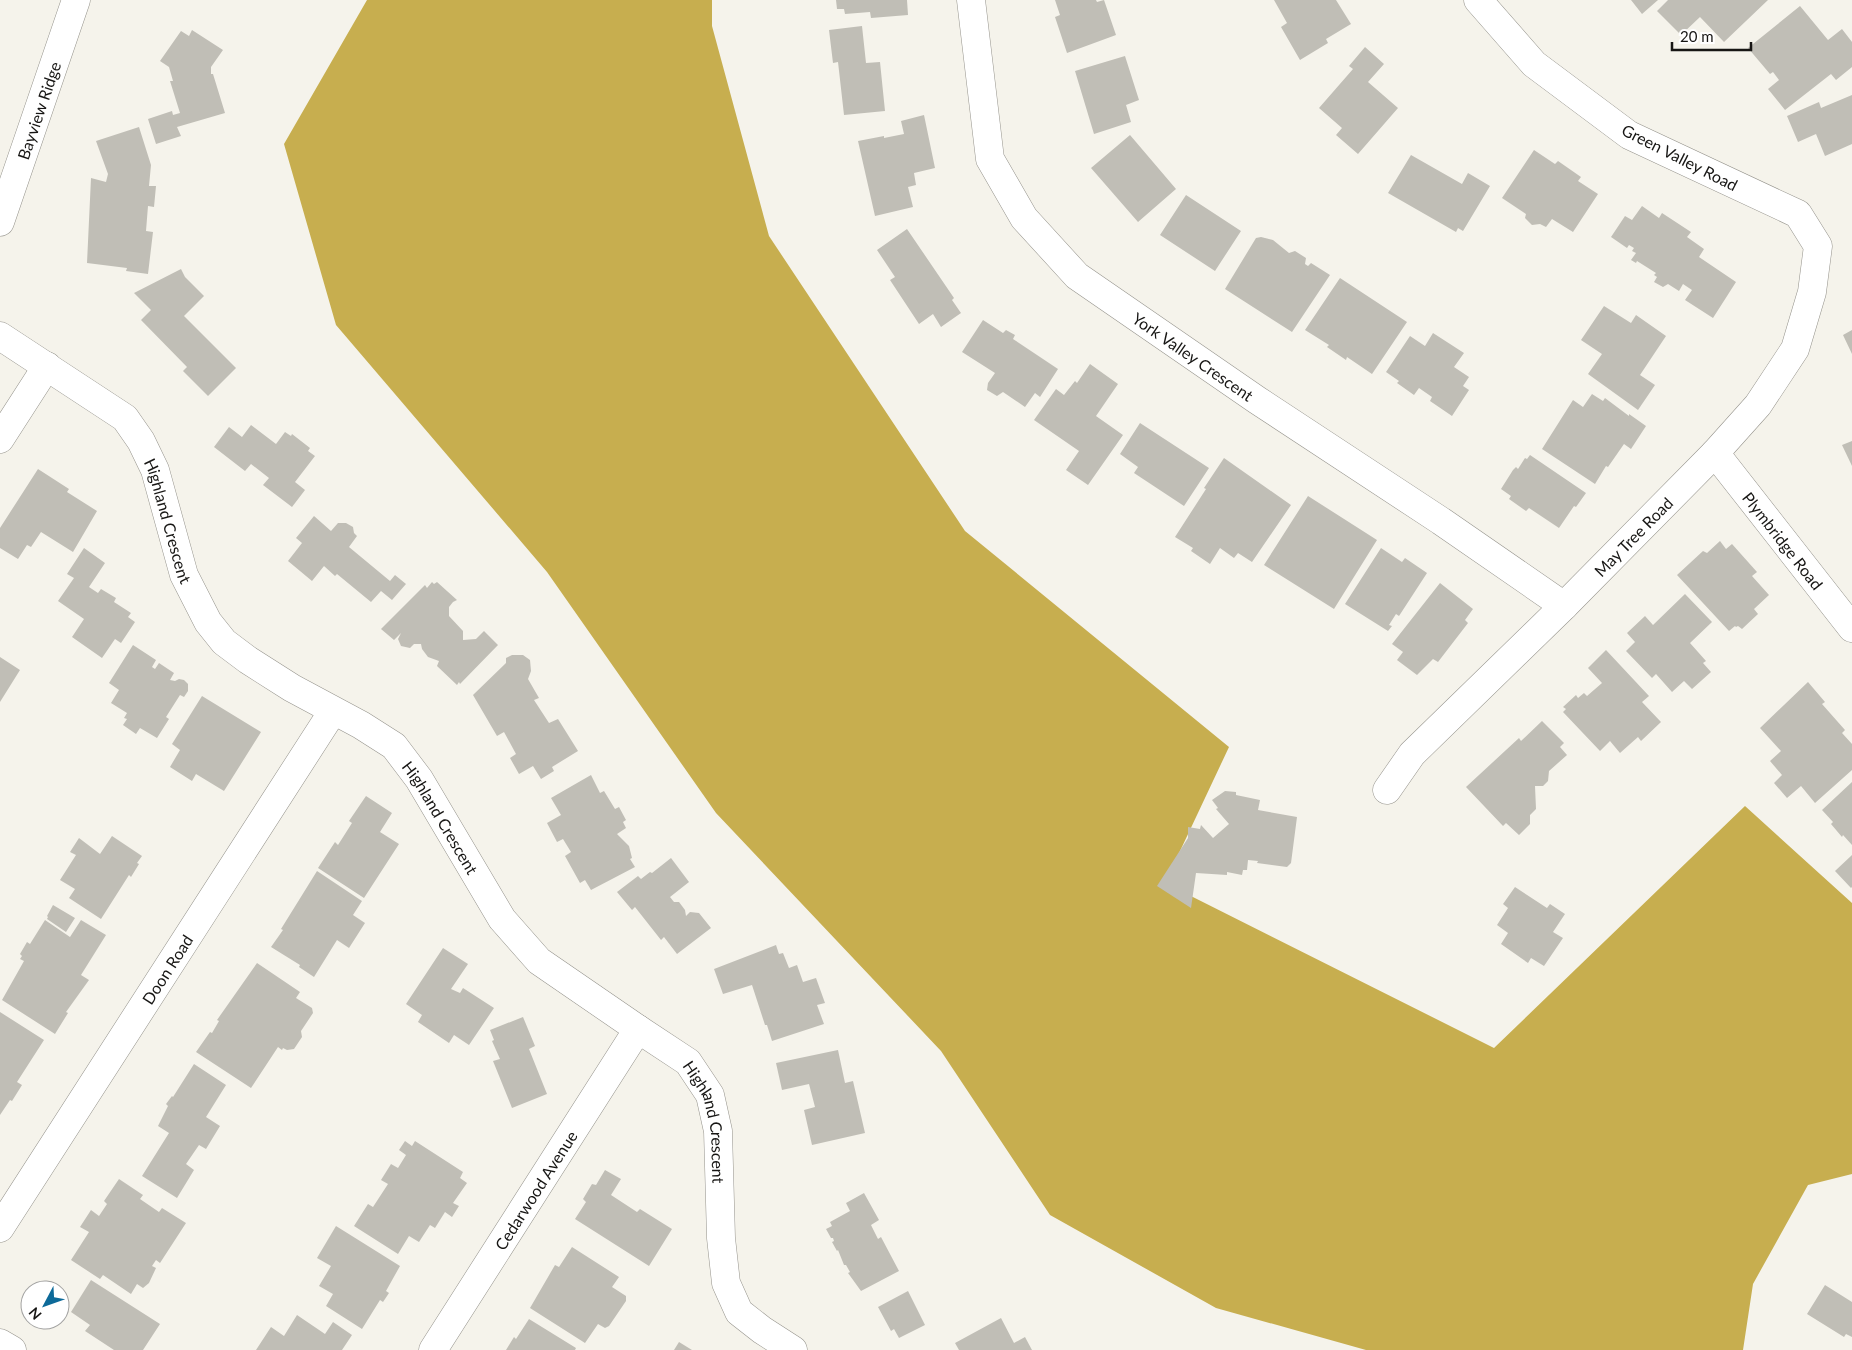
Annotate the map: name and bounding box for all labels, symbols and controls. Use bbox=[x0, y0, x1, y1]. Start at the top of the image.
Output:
scale bar bbox=[1672, 20, 1751, 52]
text: 20 m bbox=[1680, 27, 1714, 45]
street label: Bayview Ridge bbox=[13, 59, 64, 162]
street label: Green Valley Road bbox=[1619, 120, 1741, 194]
street label: York Valley Crescent bbox=[1129, 308, 1257, 404]
street label: Highland Crescent bbox=[141, 455, 196, 587]
street label: Plymbridge Road bbox=[1739, 488, 1827, 593]
street label: May Tree Road bbox=[1590, 493, 1676, 580]
street label: Highland Crescent bbox=[399, 757, 483, 877]
street label: Doon Road bbox=[137, 931, 196, 1007]
street label: Highland Crescent bbox=[680, 1057, 729, 1184]
street label: Cedarwood Avenue bbox=[490, 1127, 580, 1253]
north arrow bbox=[20, 1280, 70, 1330]
text: N bbox=[25, 1304, 45, 1324]

